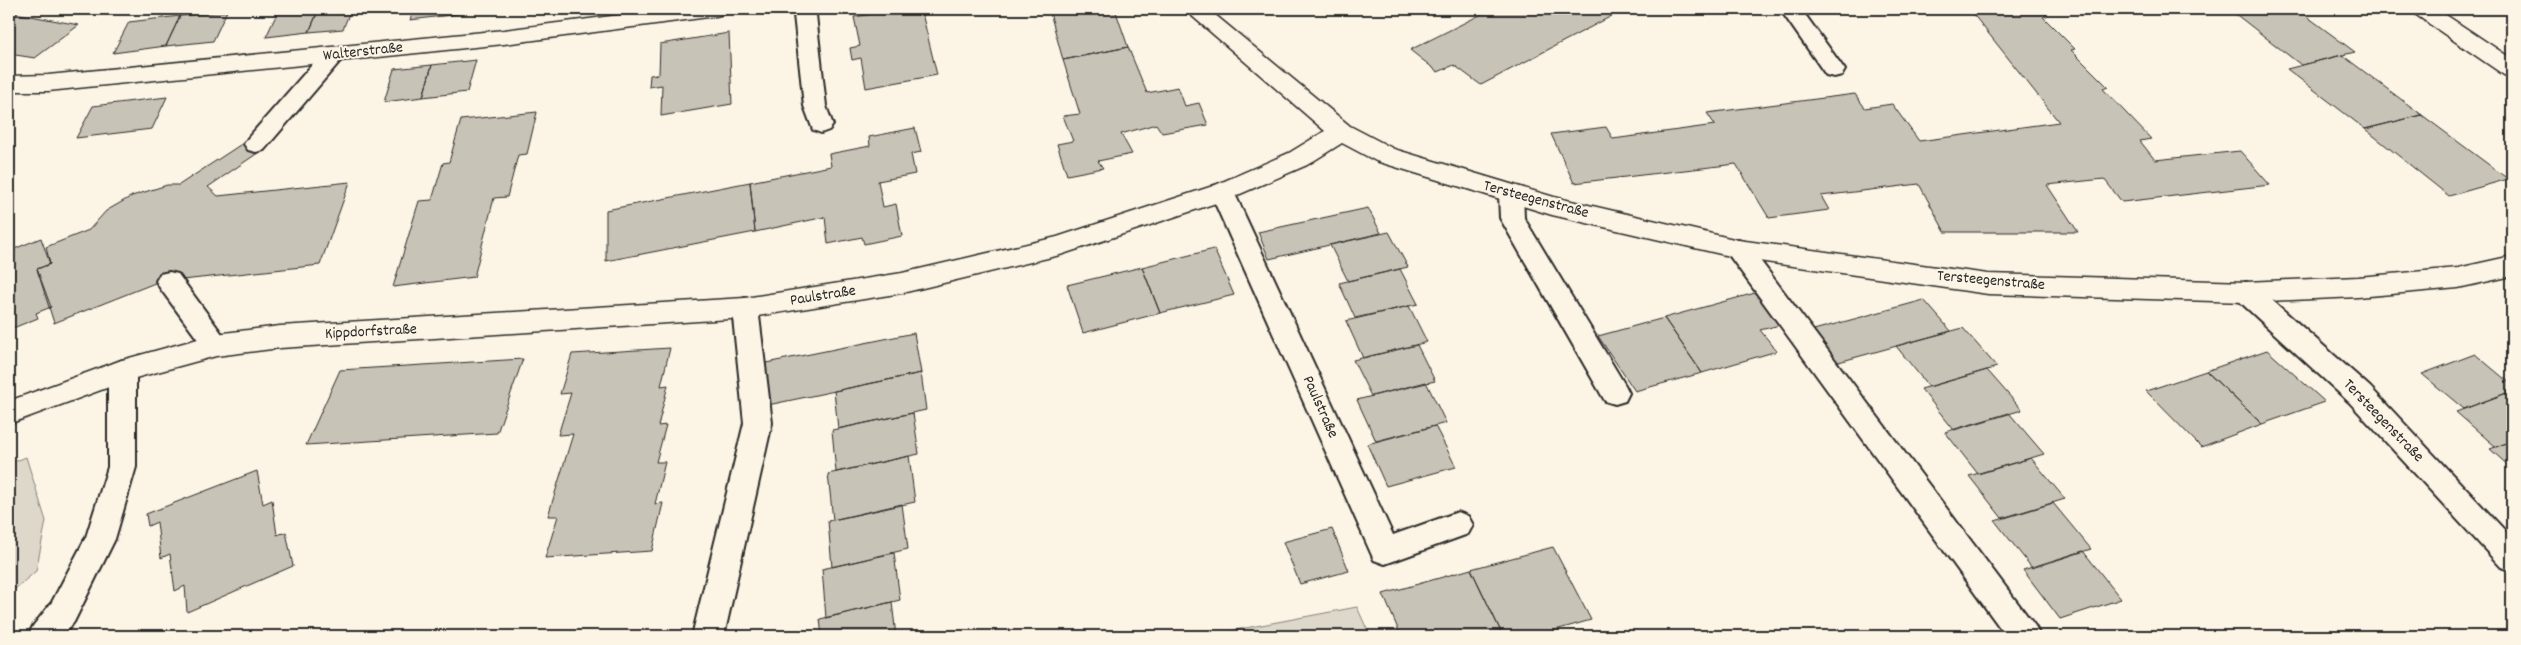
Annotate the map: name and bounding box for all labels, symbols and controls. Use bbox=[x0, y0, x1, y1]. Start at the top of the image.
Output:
street label: Walterstraße bbox=[322, 36, 404, 68]
street label: Tersteegenstraße bbox=[1481, 175, 1591, 225]
street label: Tersteegenstraße bbox=[1936, 265, 2046, 297]
street label: Paulstraße bbox=[789, 279, 857, 313]
street label: Kippdorfstraße bbox=[324, 318, 418, 346]
street label: Paulstraße bbox=[1296, 372, 1344, 442]
street label: Tersteegenstraße bbox=[2337, 374, 2429, 468]

